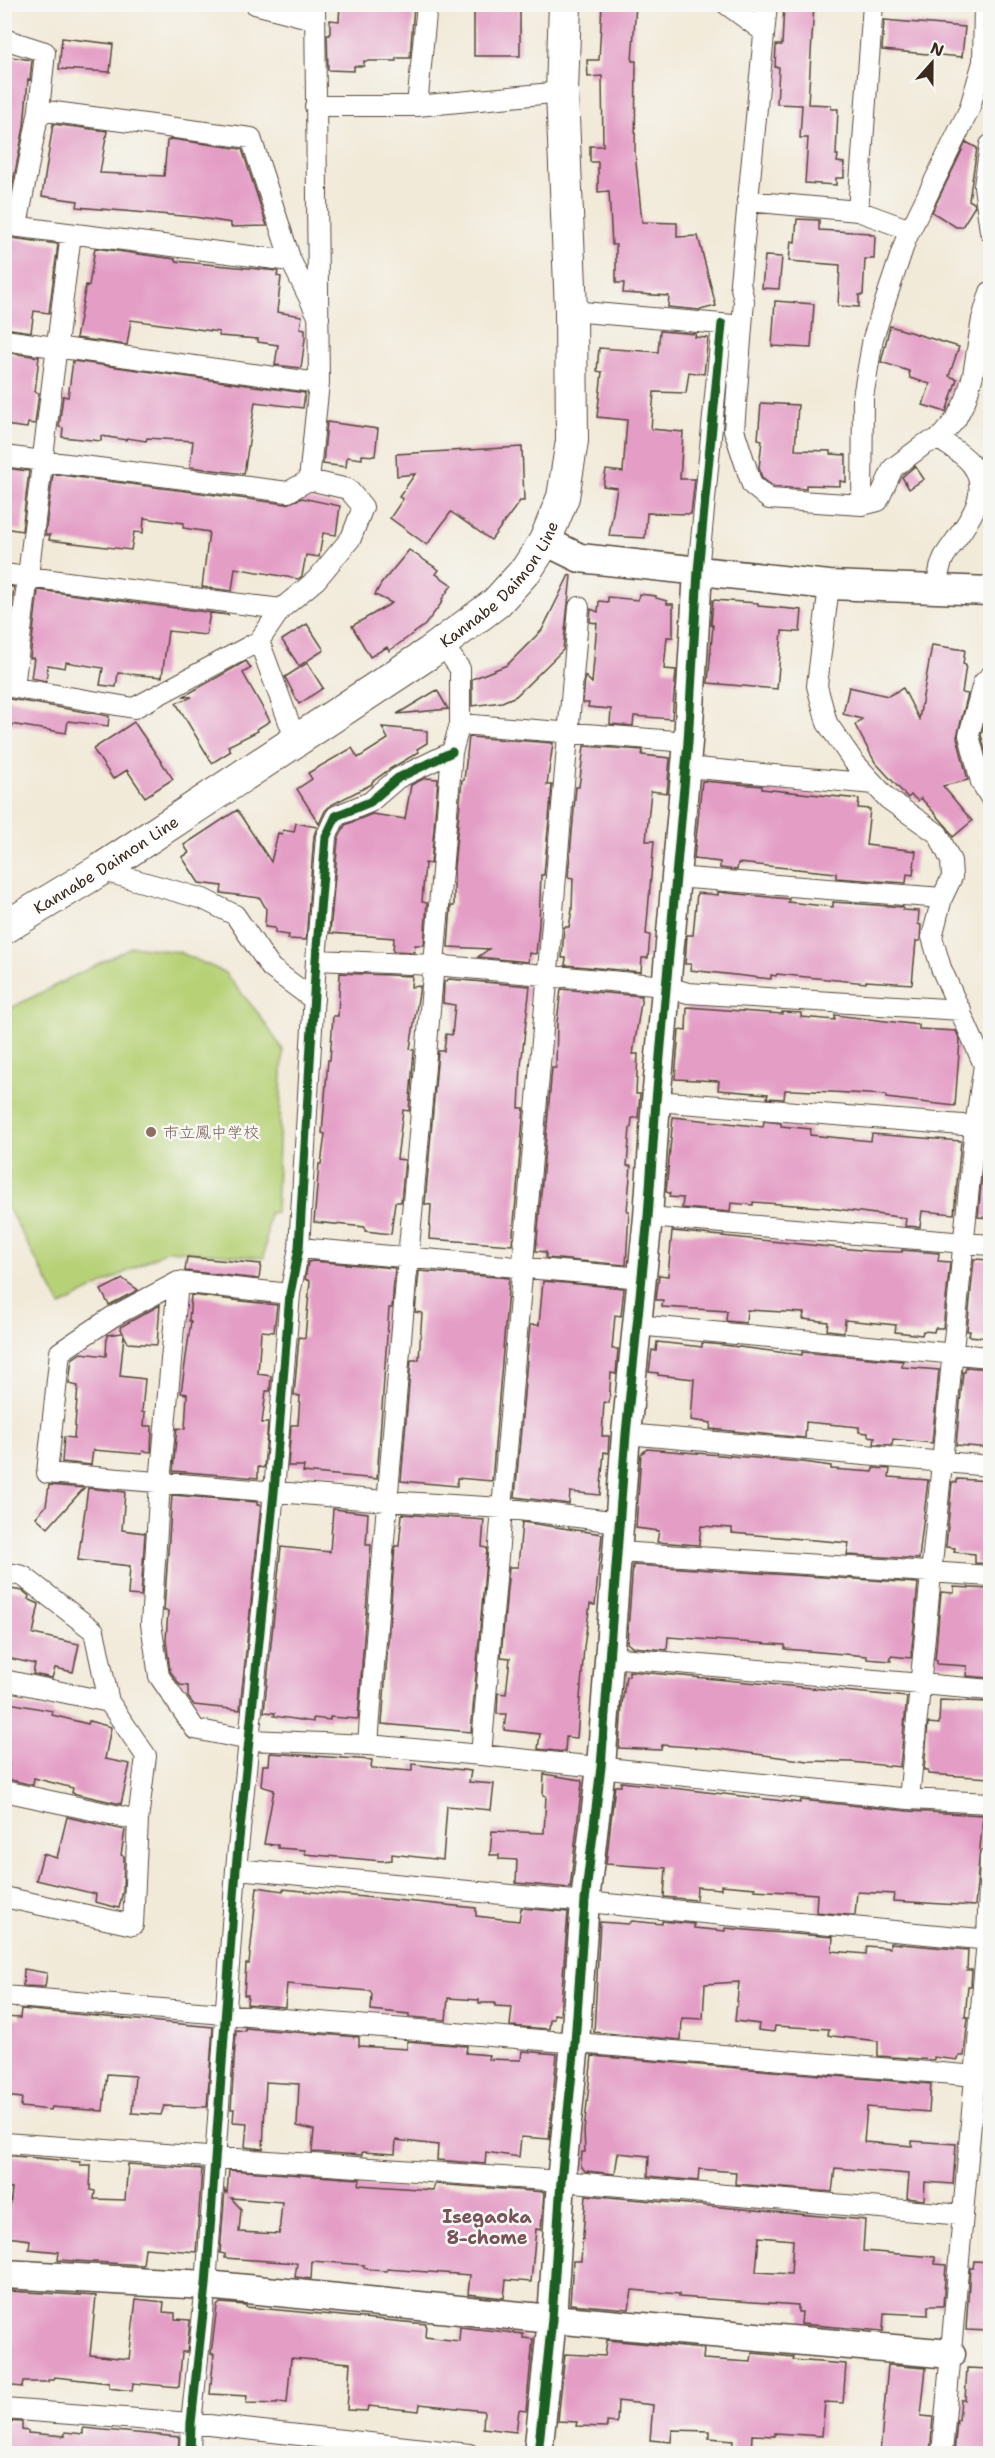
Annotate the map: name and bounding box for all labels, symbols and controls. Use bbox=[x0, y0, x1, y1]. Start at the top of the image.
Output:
north arrow bbox=[902, 33, 962, 93]
text: N bbox=[928, 37, 947, 62]
street label: Kannabe Daimon Line bbox=[435, 518, 563, 652]
street label: Kannabe Daimon Line bbox=[29, 811, 182, 918]
place label: 市立鳳中学校 bbox=[163, 1122, 259, 1143]
marker: 市立鳳中学校 bbox=[144, 1125, 158, 1139]
district label: Isegaoka 8-chome bbox=[442, 2205, 532, 2250]

